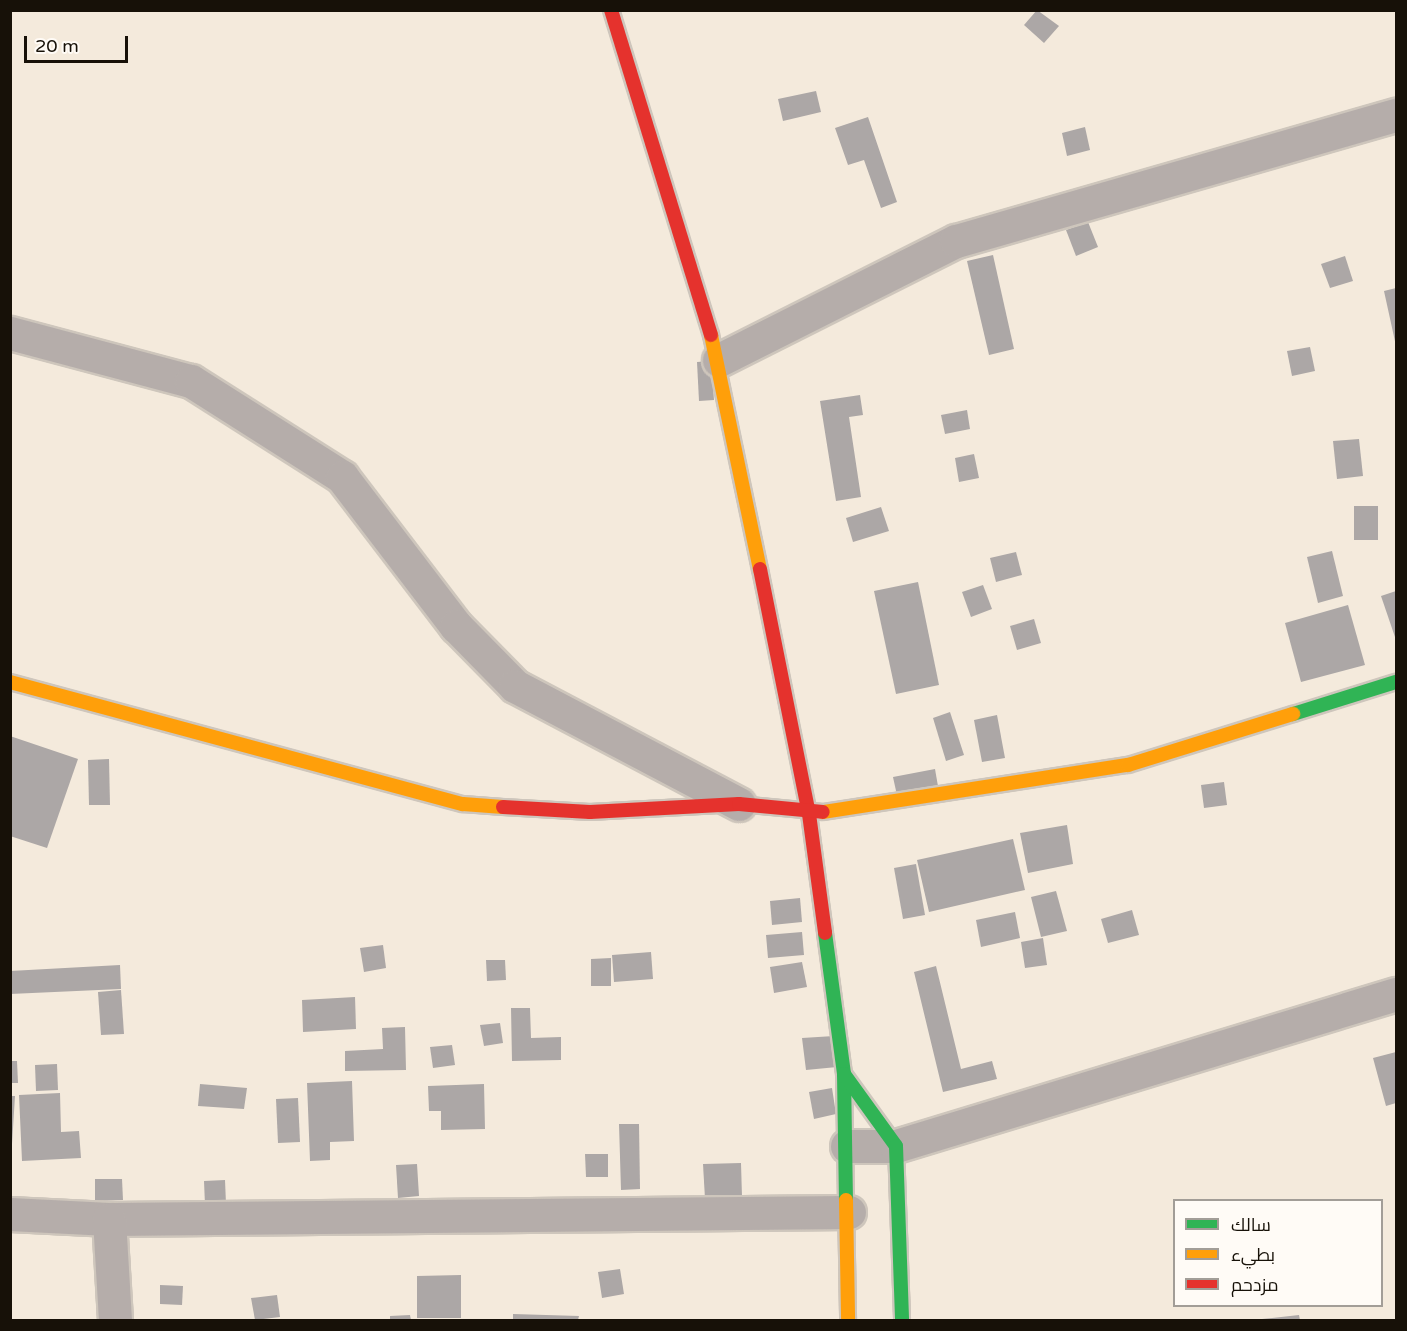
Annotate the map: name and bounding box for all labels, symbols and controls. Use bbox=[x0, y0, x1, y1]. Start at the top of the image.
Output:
scale bar bbox=[27, 24, 130, 62]
text: 20 m bbox=[35, 35, 79, 57]
legend bbox=[1173, 1199, 1383, 1307]
text: سالك bbox=[1231, 1214, 1271, 1236]
text: بطيء bbox=[1231, 1244, 1275, 1266]
text: مزدحم bbox=[1231, 1274, 1279, 1296]

